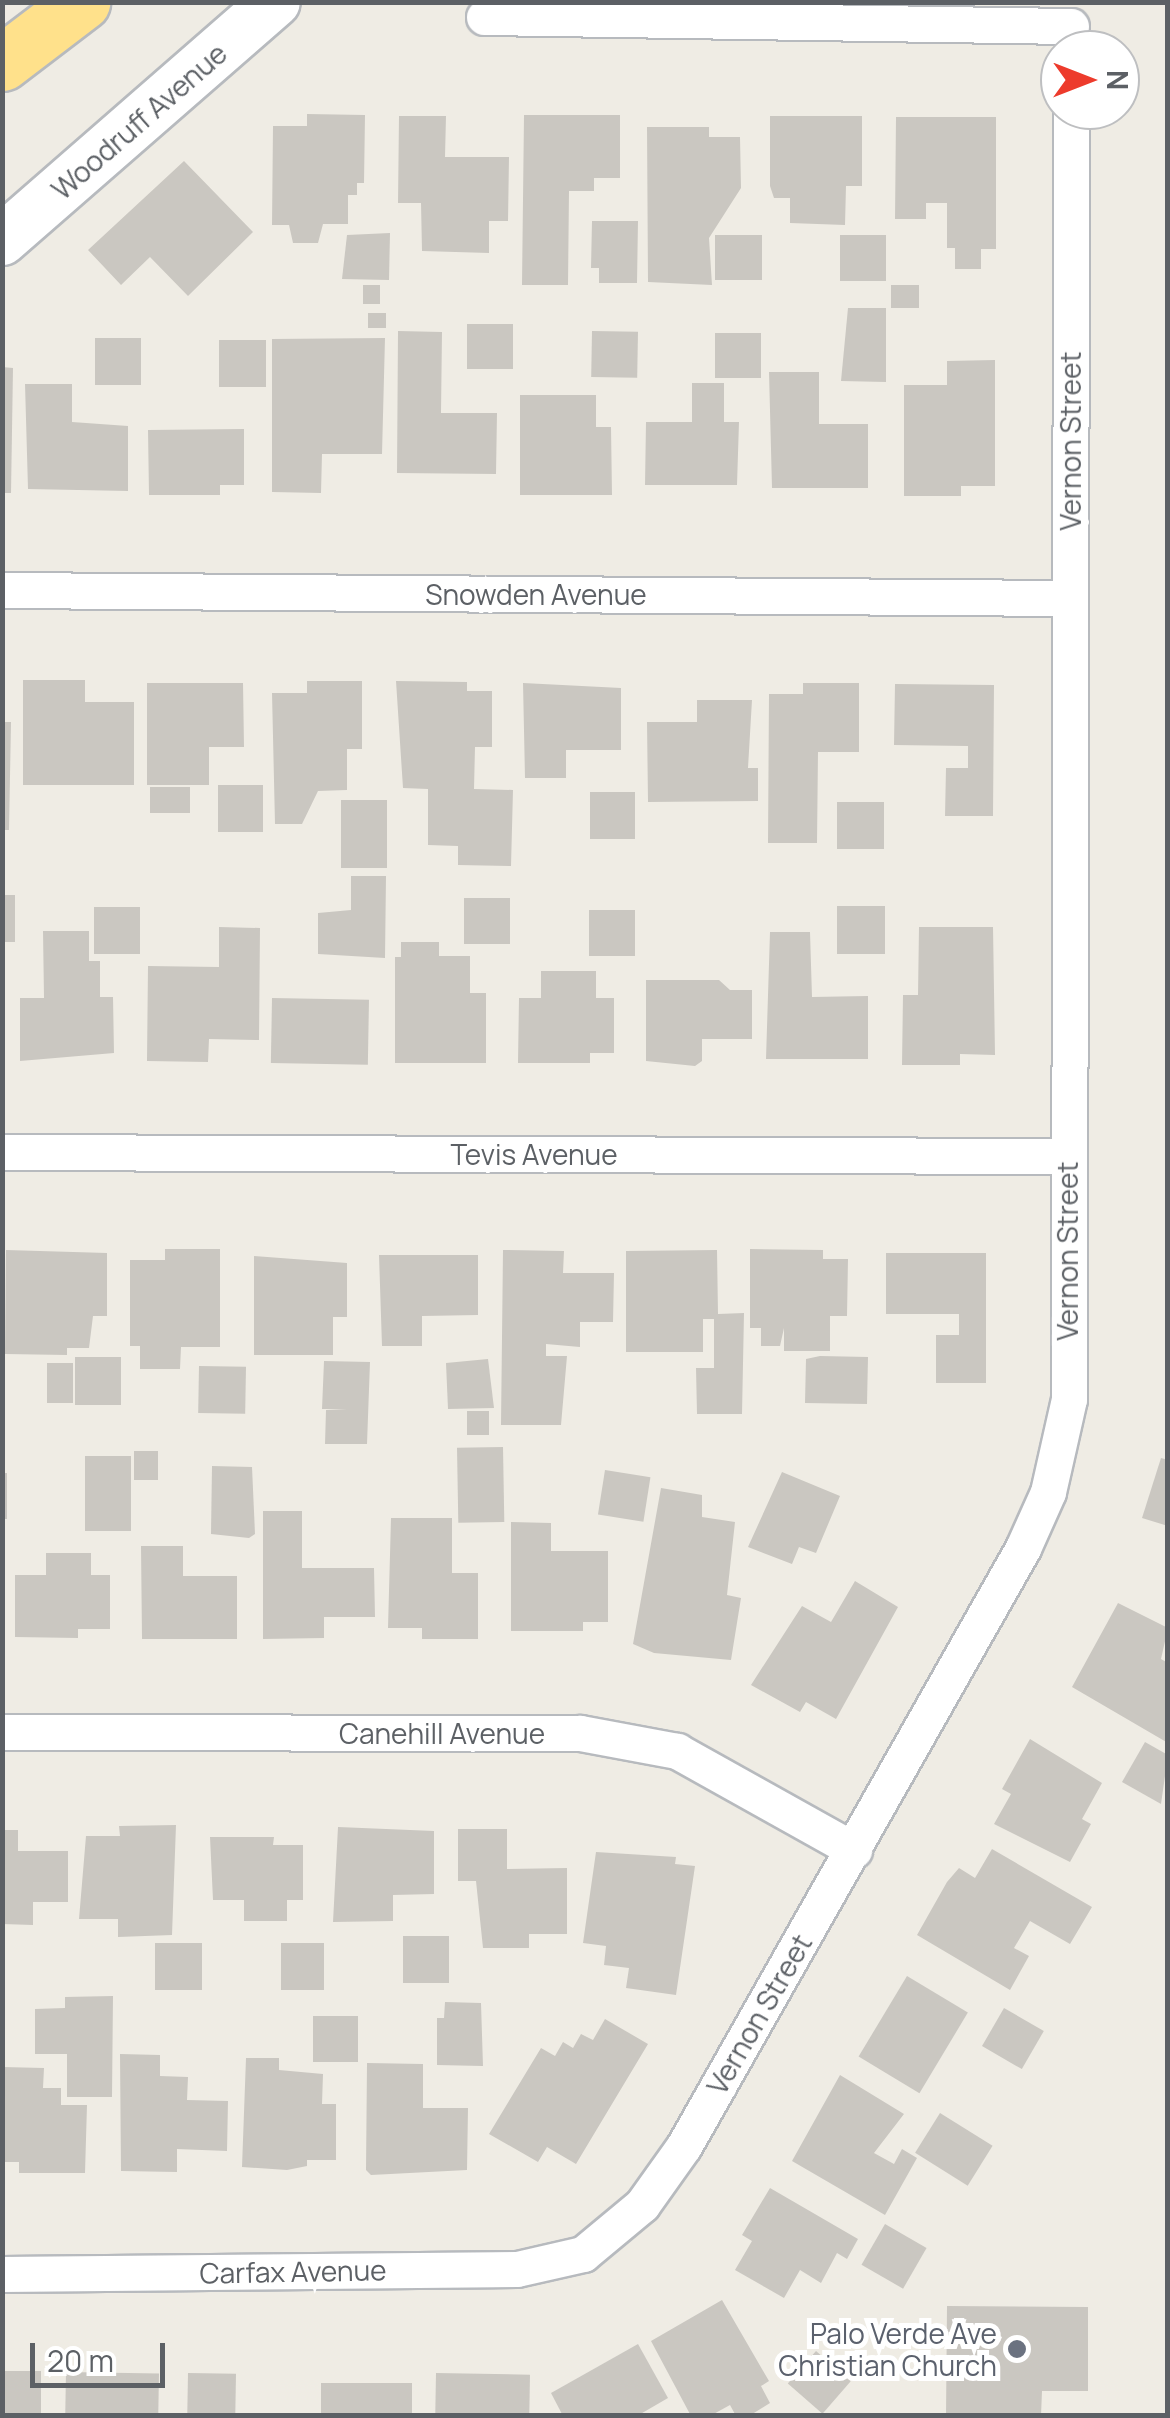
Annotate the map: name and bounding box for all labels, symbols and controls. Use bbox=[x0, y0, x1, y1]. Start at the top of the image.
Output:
north arrow bbox=[1040, 30, 1140, 130]
street label: Woodruff Avenue bbox=[45, 36, 233, 206]
text: N bbox=[1099, 70, 1137, 90]
street label: Vernon Street bbox=[1053, 351, 1087, 531]
street label: Snowden Avenue bbox=[425, 577, 647, 611]
street label: Tevis Avenue bbox=[450, 1137, 618, 1171]
street label: Vernon Street bbox=[1050, 1161, 1084, 1341]
street label: Canehill Avenue bbox=[339, 1716, 545, 1750]
street label: Vernon Street bbox=[700, 1928, 818, 2100]
street label: Carfax Avenue bbox=[199, 2253, 387, 2289]
place label: Palo Verde Ave Christian Church bbox=[778, 2316, 997, 2382]
scale bar bbox=[35, 2323, 170, 2385]
marker: Palo Verde Ave Christian Church bbox=[1006, 2338, 1028, 2360]
text: 20 m bbox=[47, 2340, 114, 2381]

